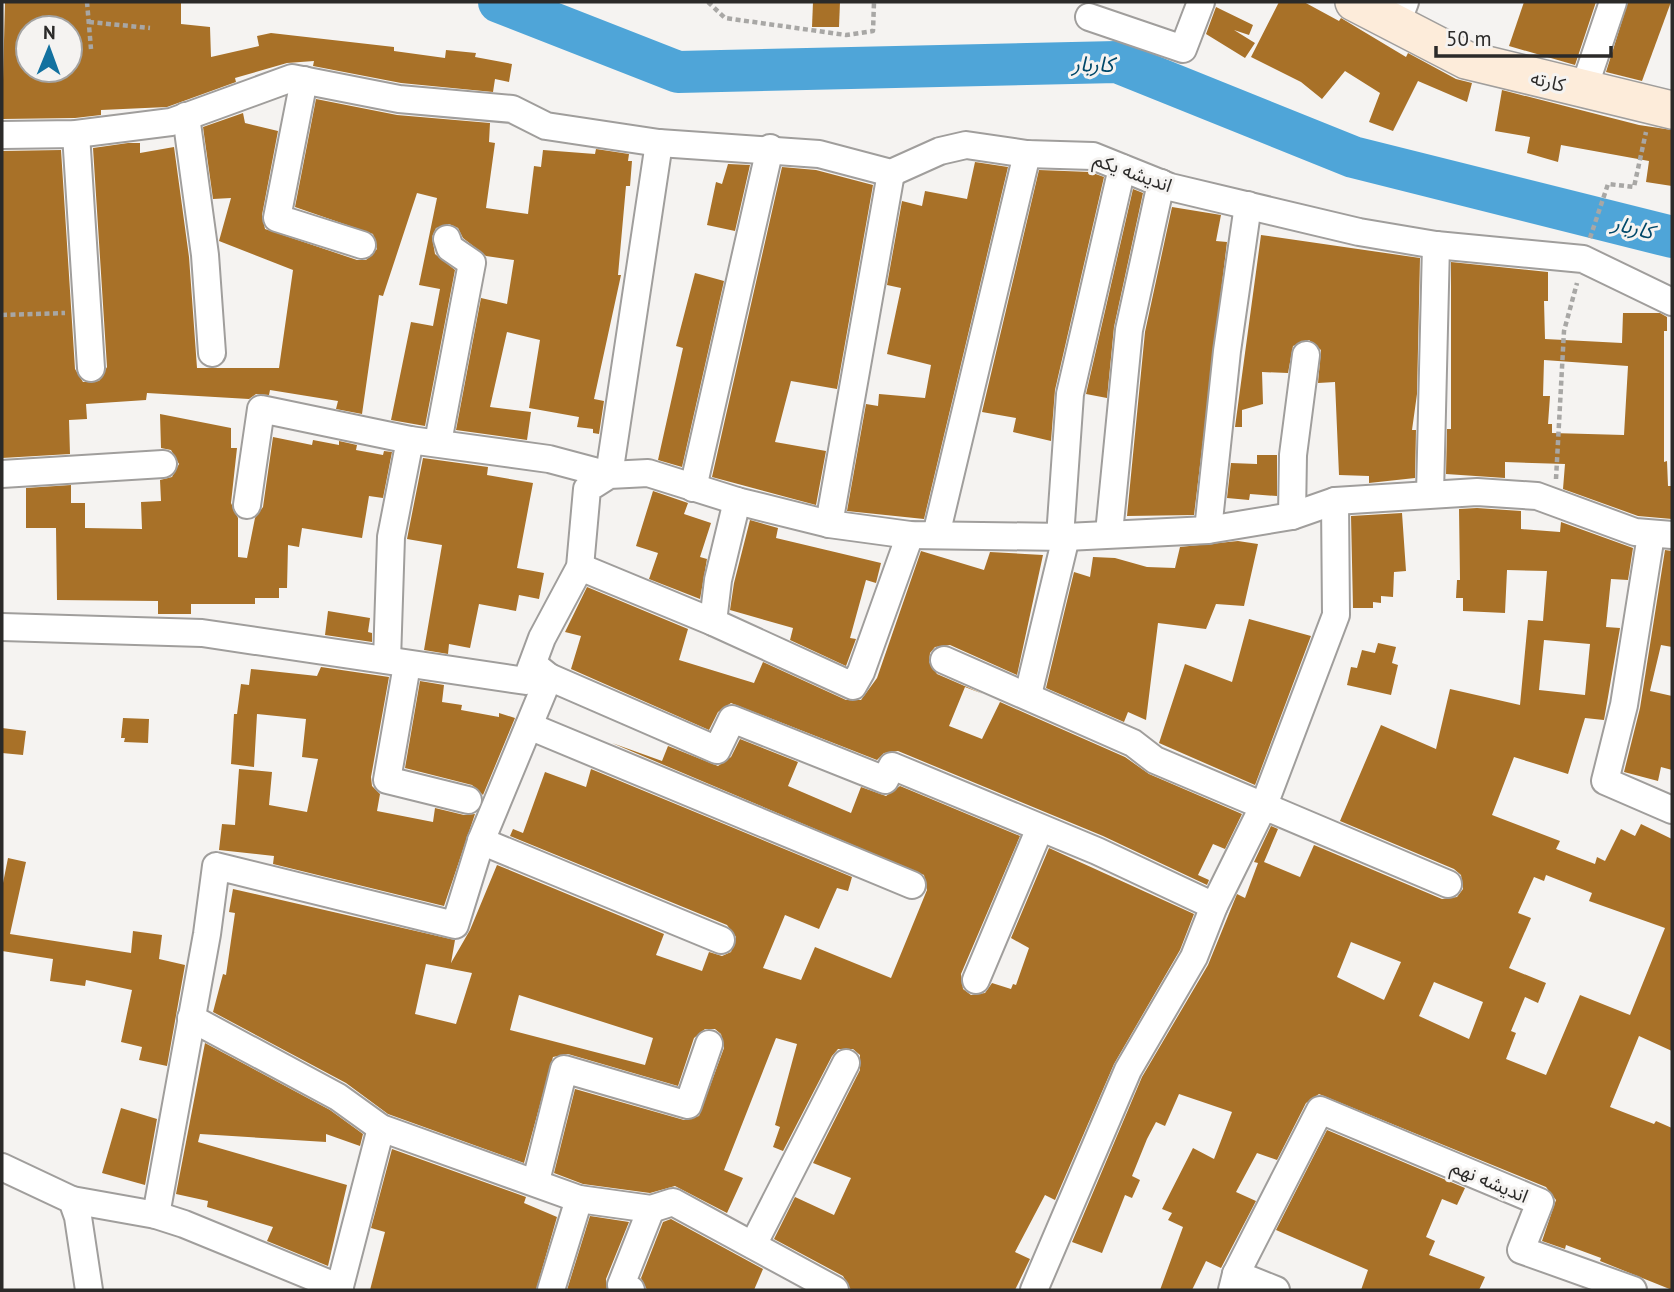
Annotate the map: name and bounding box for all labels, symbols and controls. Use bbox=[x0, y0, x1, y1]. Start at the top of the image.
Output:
north arrow bbox=[14, 14, 84, 84]
scale bar bbox=[1436, 14, 1611, 58]
text: N bbox=[43, 20, 56, 44]
text: 50 m bbox=[1446, 25, 1492, 52]
water label: کاربار bbox=[1070, 50, 1118, 78]
street label: کارته bbox=[1528, 65, 1569, 97]
street label: اندیشه یکم bbox=[1089, 147, 1176, 200]
water label: کاربار bbox=[1608, 208, 1661, 246]
street label: اندیشه نهم bbox=[1447, 1154, 1532, 1211]

